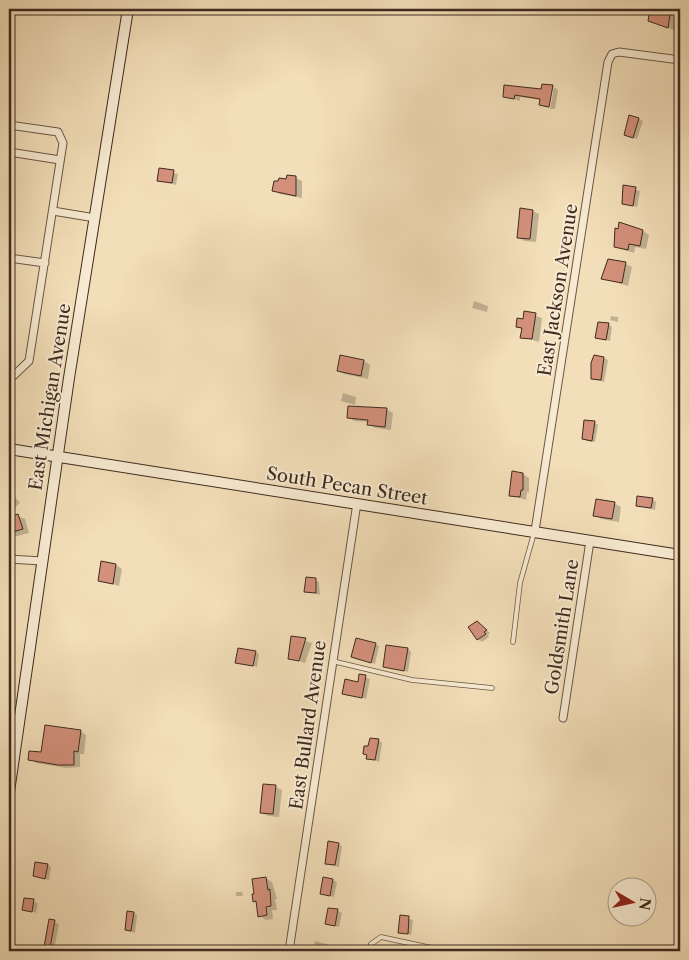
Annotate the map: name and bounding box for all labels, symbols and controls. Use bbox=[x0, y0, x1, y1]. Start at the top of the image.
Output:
street label: East Jackson Avenue bbox=[533, 202, 583, 378]
street label: East Michigan Avenue bbox=[24, 302, 76, 492]
street label: South Pecan Street bbox=[265, 462, 430, 510]
street label: Goldsmith Lane bbox=[540, 558, 584, 696]
street label: East Bullard Avenue bbox=[285, 639, 331, 811]
north arrow bbox=[606, 878, 656, 928]
text: N bbox=[635, 897, 655, 911]

